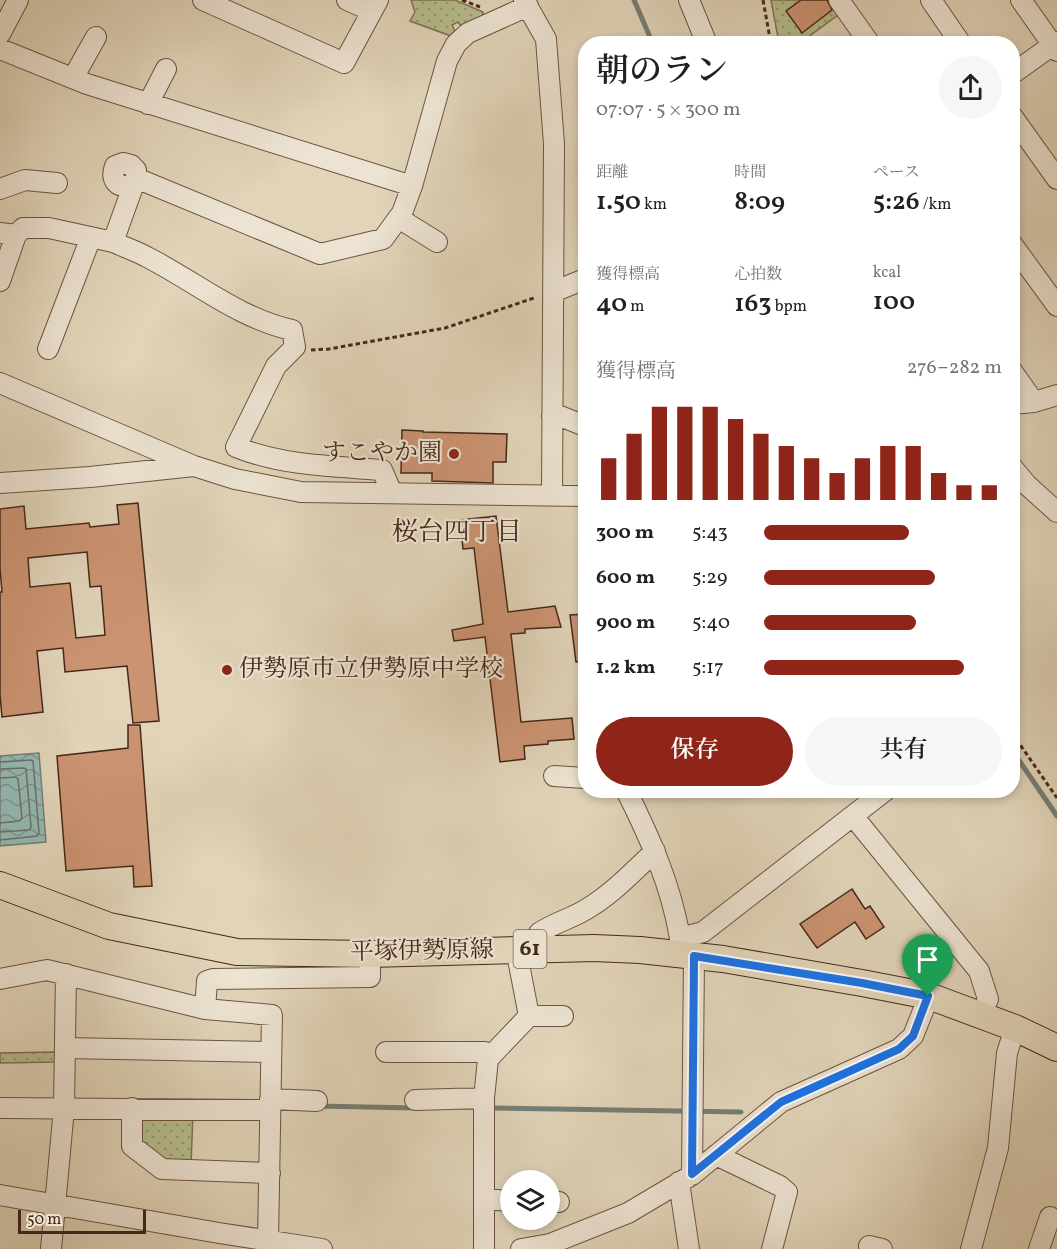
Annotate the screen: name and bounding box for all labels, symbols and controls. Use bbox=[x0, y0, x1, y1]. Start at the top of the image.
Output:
text: 朝のラン bbox=[596, 50, 728, 96]
button: share bbox=[939, 56, 1002, 119]
text: 07:07 · 5 × 300 m bbox=[596, 96, 741, 124]
text: 距離 bbox=[596, 162, 628, 184]
text: 時間 bbox=[734, 162, 766, 184]
text: ペース bbox=[873, 162, 920, 184]
text: 1.50 bbox=[596, 184, 641, 220]
text: 8:09 bbox=[734, 184, 785, 220]
text: 5:26 bbox=[873, 184, 920, 220]
text: km bbox=[641, 194, 667, 216]
text: /km bbox=[920, 194, 951, 216]
text: kcal bbox=[873, 262, 901, 284]
text: 獲得標高 bbox=[596, 264, 660, 286]
text: 心拍数 bbox=[734, 264, 782, 286]
text: 100 bbox=[873, 284, 915, 320]
text: 40 bbox=[596, 286, 627, 322]
text: 163 bbox=[734, 286, 772, 322]
text: m bbox=[627, 296, 644, 318]
text: bpm bbox=[772, 296, 807, 318]
text: 276–282 m bbox=[907, 354, 1002, 382]
text: 獲得標高 bbox=[596, 358, 676, 386]
place label: すこやか園 bbox=[322, 437, 442, 471]
marker: すこやか園 bbox=[447, 447, 461, 461]
district label: 桜台四丁目 bbox=[392, 515, 522, 551]
text: 300 m bbox=[596, 519, 654, 547]
text: 5:43 bbox=[692, 519, 728, 547]
text: 600 m bbox=[596, 564, 655, 592]
text: 5:29 bbox=[692, 564, 727, 592]
text: 900 m bbox=[596, 609, 655, 637]
text: 5:40 bbox=[692, 609, 730, 637]
place label: 伊勢原市立伊勢原中学校 bbox=[239, 653, 503, 687]
text: 1.2 km bbox=[596, 654, 656, 682]
text: 5:17 bbox=[692, 654, 724, 682]
marker: 伊勢原市立伊勢原中学校 bbox=[220, 663, 234, 677]
button: 保存 bbox=[596, 717, 793, 786]
button: 共有 bbox=[805, 717, 1002, 786]
road number: 61 bbox=[514, 930, 546, 968]
street label: 平塚伊勢原線 bbox=[350, 934, 494, 970]
pin bbox=[902, 934, 953, 996]
icon: arrive bbox=[911, 943, 944, 976]
map controls bbox=[500, 1170, 560, 1230]
button: layers bbox=[500, 1170, 560, 1230]
scale bar bbox=[18, 1207, 146, 1234]
text: 50 m bbox=[27, 1209, 61, 1231]

